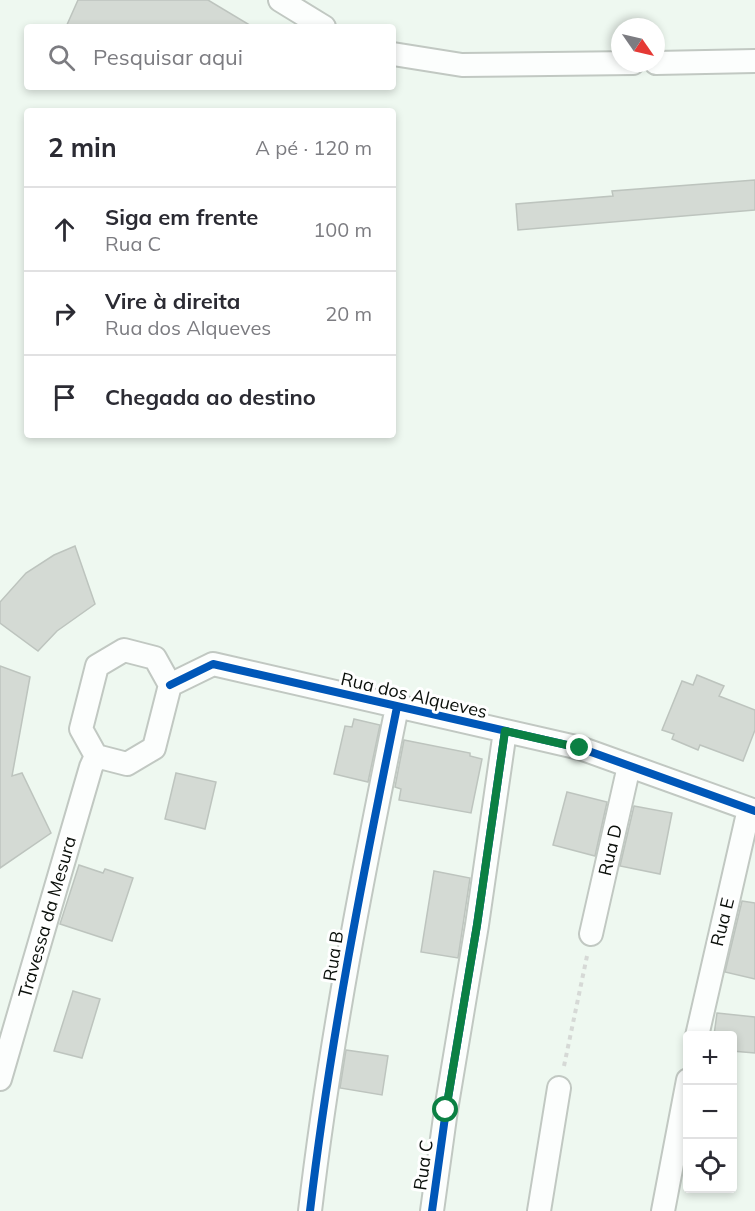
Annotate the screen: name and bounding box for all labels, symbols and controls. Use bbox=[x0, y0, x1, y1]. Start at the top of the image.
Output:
north arrow bbox=[611, 18, 665, 72]
search box bbox=[24, 24, 396, 90]
icon: search bbox=[45, 41, 78, 74]
text: Pesquisar aqui bbox=[93, 43, 243, 71]
text: 2 min bbox=[48, 131, 117, 164]
text: A pé · 120 m bbox=[255, 135, 372, 160]
text: Siga em frente bbox=[105, 203, 258, 231]
icon: ahead bbox=[48, 213, 81, 246]
text: 100 m bbox=[313, 217, 372, 242]
text: Rua C bbox=[105, 231, 161, 256]
text: Vire à direita bbox=[105, 287, 240, 315]
icon: right bbox=[48, 297, 81, 330]
text: 20 m bbox=[325, 301, 372, 326]
text: Rua dos Alqueves bbox=[105, 315, 271, 340]
icon: arrive bbox=[48, 381, 81, 414]
text: Chegada ao destino bbox=[105, 383, 316, 411]
street label: Rua dos Alqueves bbox=[339, 667, 490, 723]
route end bbox=[566, 734, 592, 760]
street label: Rua D bbox=[593, 822, 627, 878]
street label: Travessa da Mesura bbox=[13, 833, 81, 1001]
street label: Rua E bbox=[705, 895, 739, 949]
street label: Rua B bbox=[318, 929, 348, 983]
map controls bbox=[683, 1031, 737, 1193]
button: + bbox=[683, 1031, 737, 1085]
button: − bbox=[683, 1085, 737, 1139]
route start bbox=[432, 1096, 458, 1122]
street label: Rua C bbox=[408, 1138, 438, 1192]
button: locate bbox=[683, 1139, 737, 1193]

